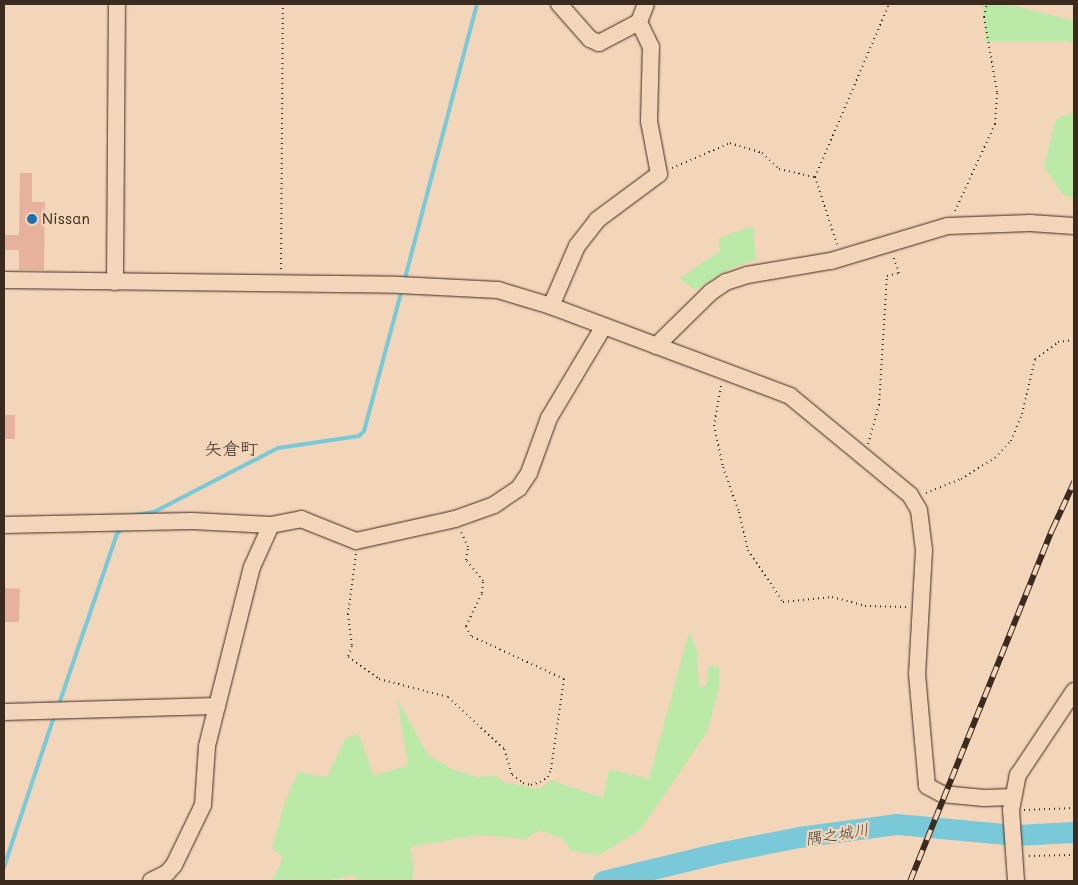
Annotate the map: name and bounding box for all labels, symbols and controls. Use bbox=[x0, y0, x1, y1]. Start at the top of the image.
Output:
place label: Nissan bbox=[42, 210, 90, 228]
marker: Nissan bbox=[26, 213, 38, 225]
district label: 矢倉町 bbox=[204, 437, 258, 459]
water label: 隅之城川 bbox=[804, 820, 870, 848]

